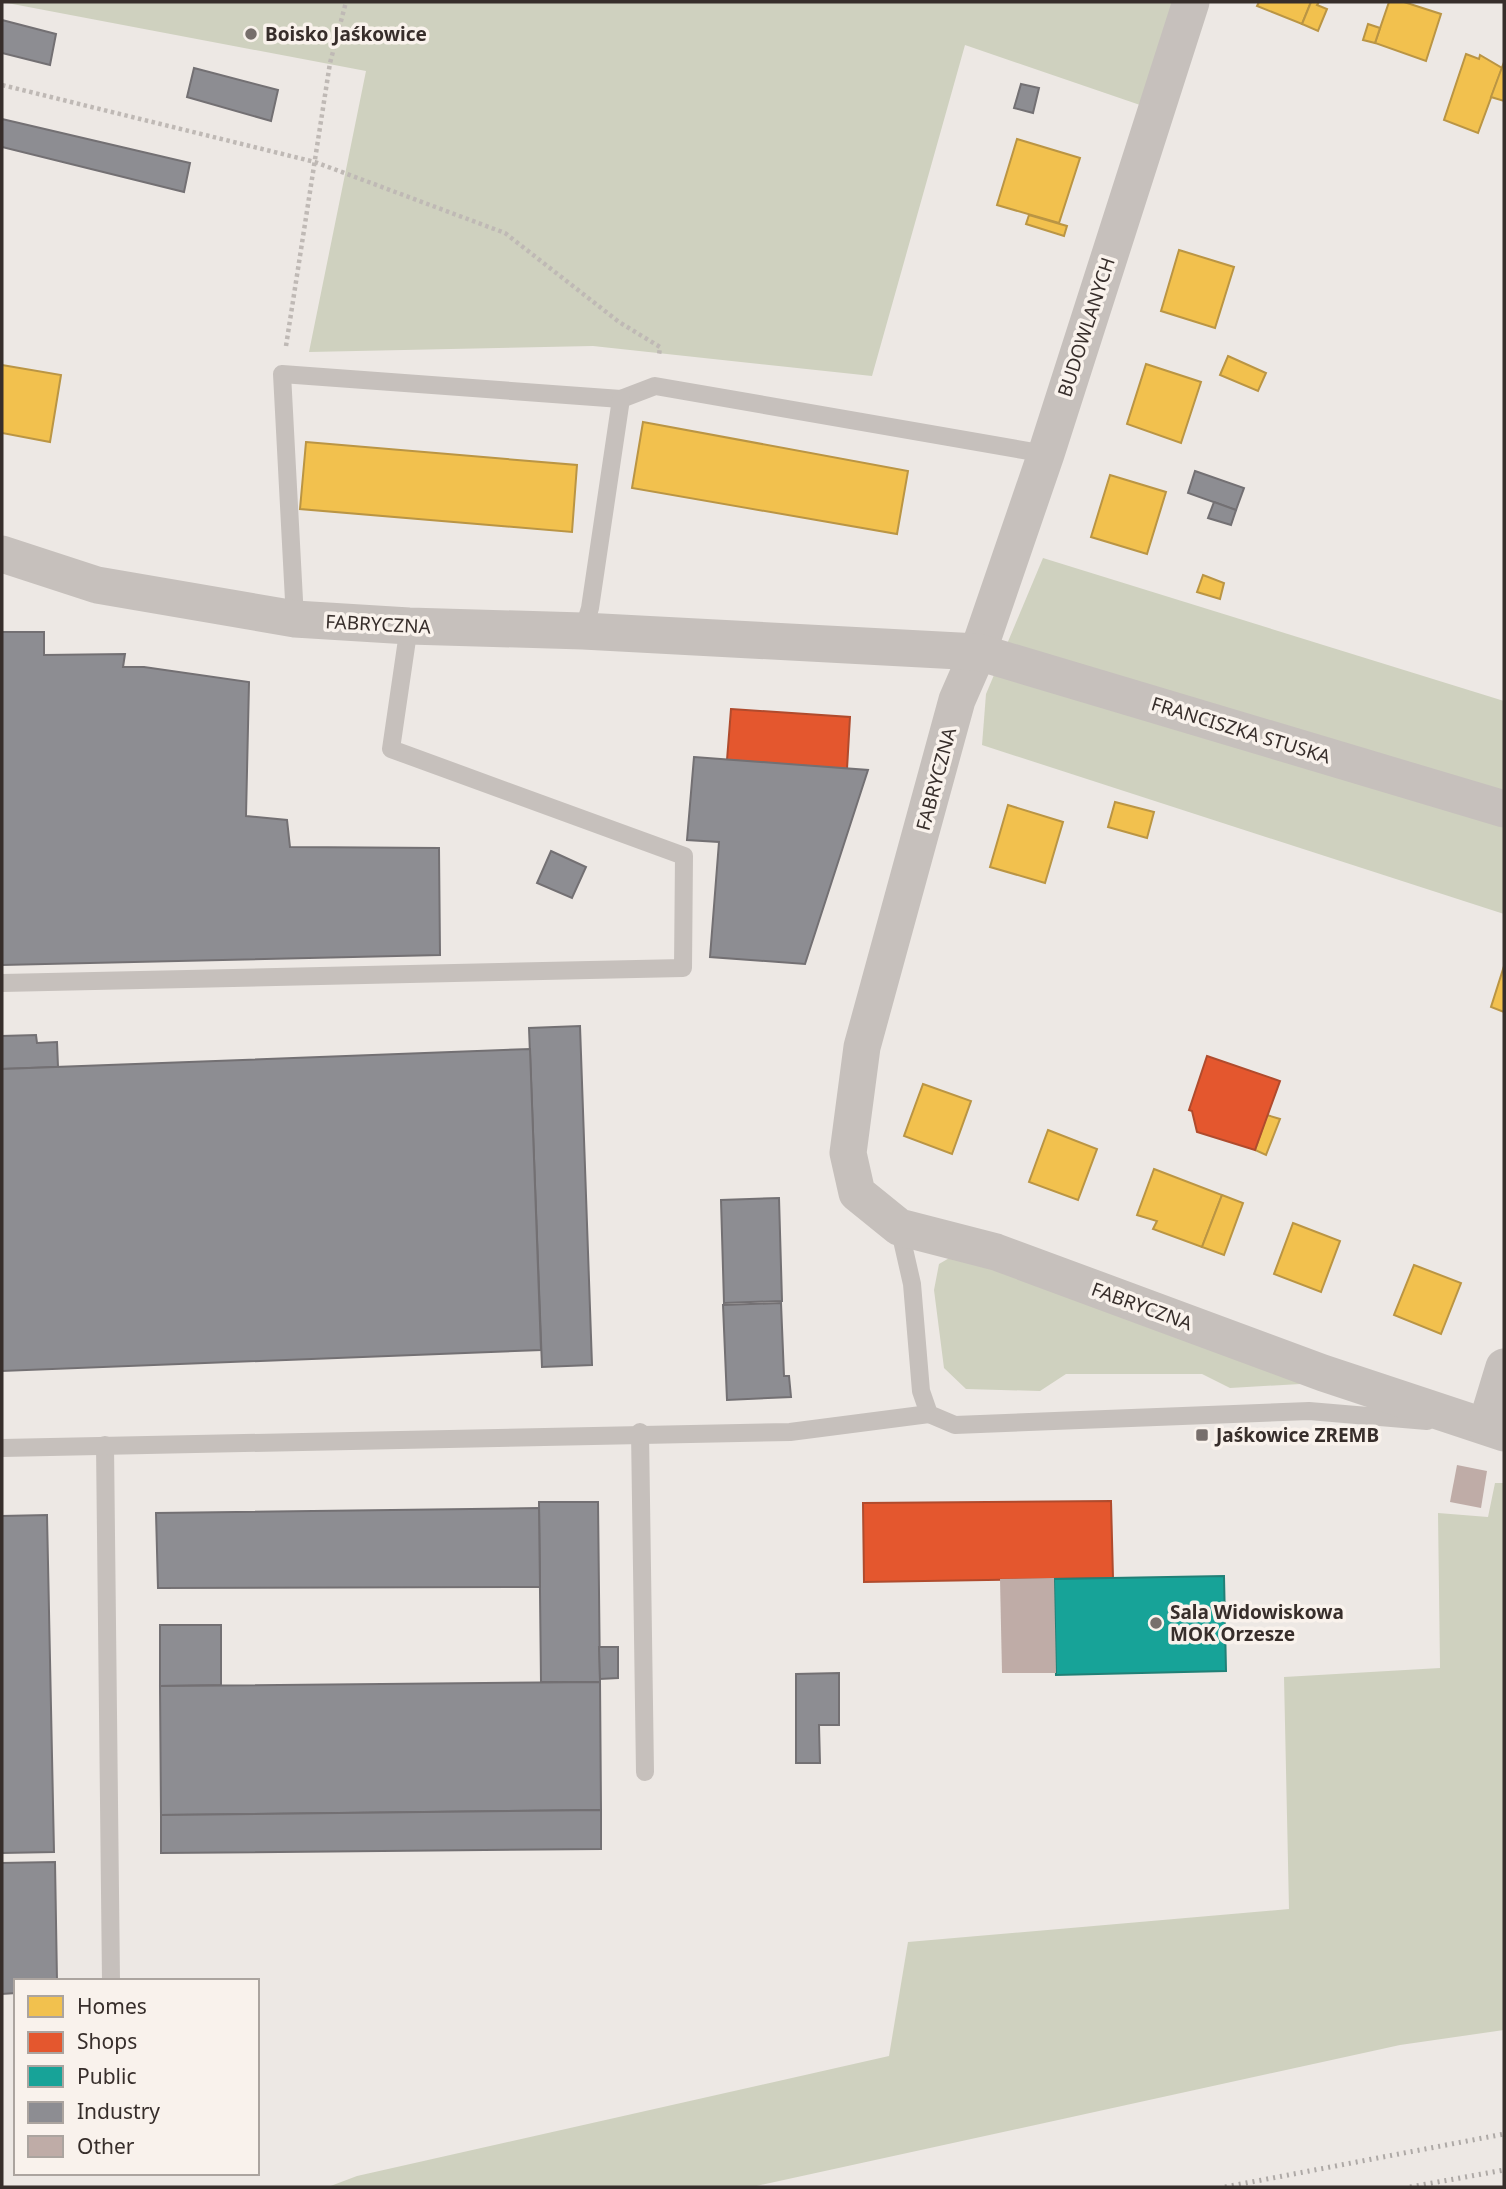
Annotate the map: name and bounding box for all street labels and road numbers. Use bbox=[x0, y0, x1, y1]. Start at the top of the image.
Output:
street label: BUDOWLANYCH bbox=[1051, 254, 1121, 400]
street label: FABRYCZNA bbox=[325, 608, 432, 640]
street label: FRANCISZKA STUSKA bbox=[1148, 690, 1335, 770]
street label: FABRYCZNA bbox=[910, 724, 962, 833]
street label: FABRYCZNA bbox=[1088, 1276, 1197, 1337]

